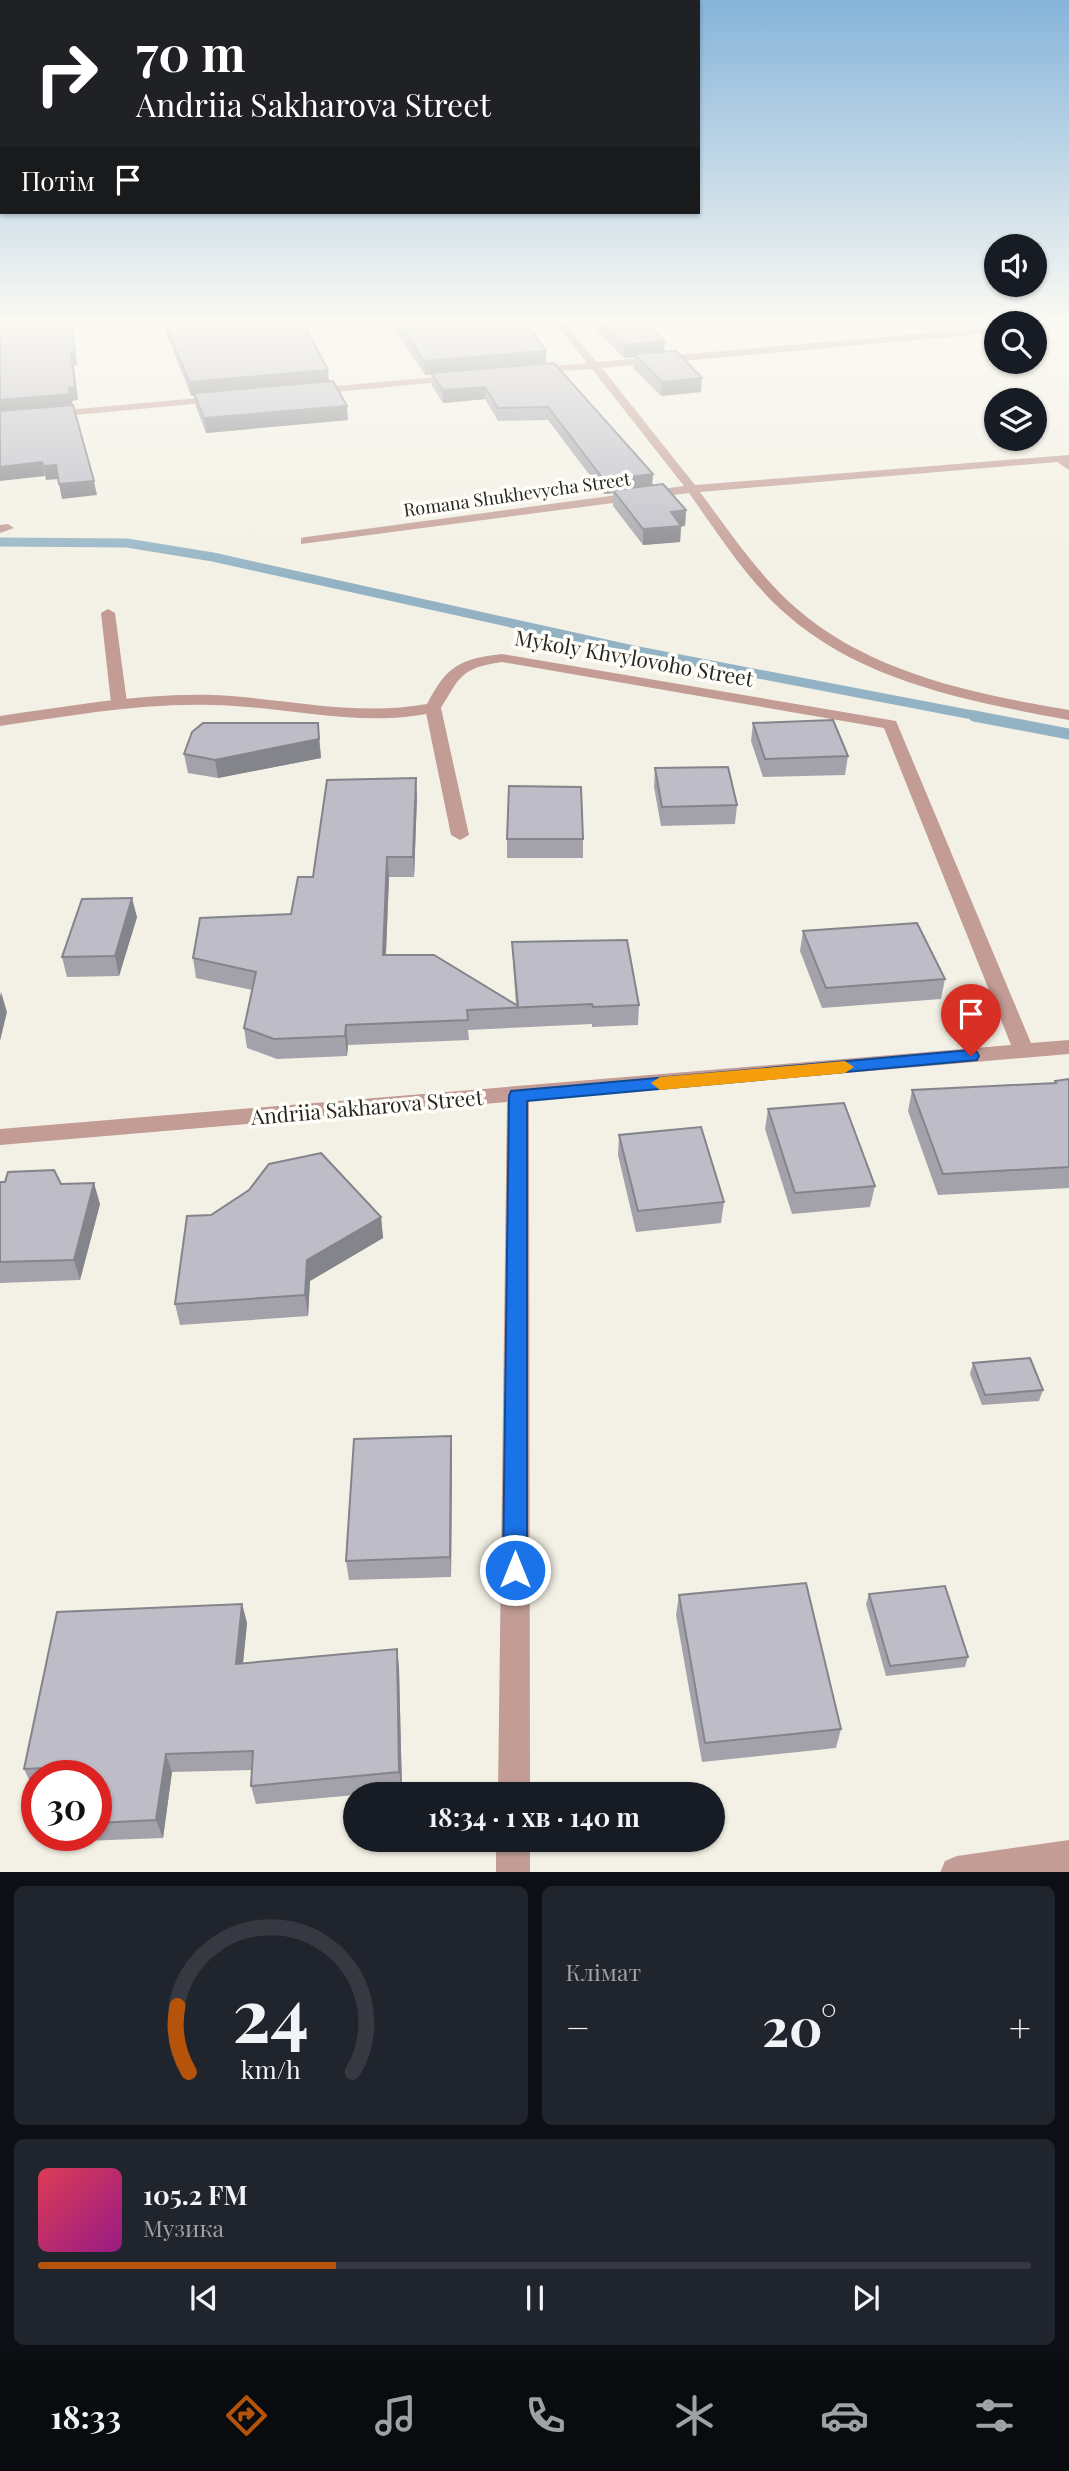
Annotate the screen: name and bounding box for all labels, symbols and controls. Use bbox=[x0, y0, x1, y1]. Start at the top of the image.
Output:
text: 70 m bbox=[136, 19, 246, 84]
icon: right bbox=[21, 28, 112, 119]
text: Andriia Sakharova Street bbox=[136, 82, 491, 125]
icon: arrive bbox=[109, 161, 147, 199]
text: Потім bbox=[21, 163, 95, 198]
map controls bbox=[984, 234, 1047, 451]
button: sound bbox=[984, 234, 1047, 297]
button: search bbox=[984, 311, 1047, 374]
button: layers bbox=[984, 388, 1047, 451]
street label: Romana Shukhevycha Street bbox=[402, 466, 632, 522]
street label: Mykoly Khvylovoho Street bbox=[513, 622, 756, 692]
pin bbox=[941, 984, 1001, 1056]
icon: arrive bbox=[952, 995, 990, 1033]
street label: Andriia Sakharova Street bbox=[249, 1082, 485, 1130]
position arrow bbox=[478, 1533, 552, 1607]
speed limit sign: 30 bbox=[21, 1760, 112, 1851]
text: 18:34 · 1 хв · 140 m bbox=[428, 1799, 640, 1834]
text: Клімат bbox=[566, 1956, 641, 1987]
text: 24 bbox=[232, 1963, 309, 2060]
text: 20° bbox=[762, 1991, 837, 2060]
text: − bbox=[566, 2001, 590, 2052]
text: + bbox=[1009, 2001, 1031, 2052]
text: km/h bbox=[241, 2051, 301, 2084]
text: 105.2 FM bbox=[143, 2177, 248, 2212]
text: Музика bbox=[143, 2212, 224, 2243]
icon: previous bbox=[185, 2279, 223, 2317]
icon: pause bbox=[516, 2279, 554, 2317]
icon: next bbox=[847, 2279, 885, 2317]
icon: directions bbox=[222, 2391, 271, 2440]
icon: music bbox=[371, 2391, 420, 2440]
icon: phone bbox=[521, 2391, 570, 2440]
icon: climate bbox=[670, 2391, 719, 2440]
icon: car bbox=[820, 2391, 869, 2440]
icon: filters bbox=[970, 2391, 1019, 2440]
text: 18:33 bbox=[50, 2394, 121, 2437]

